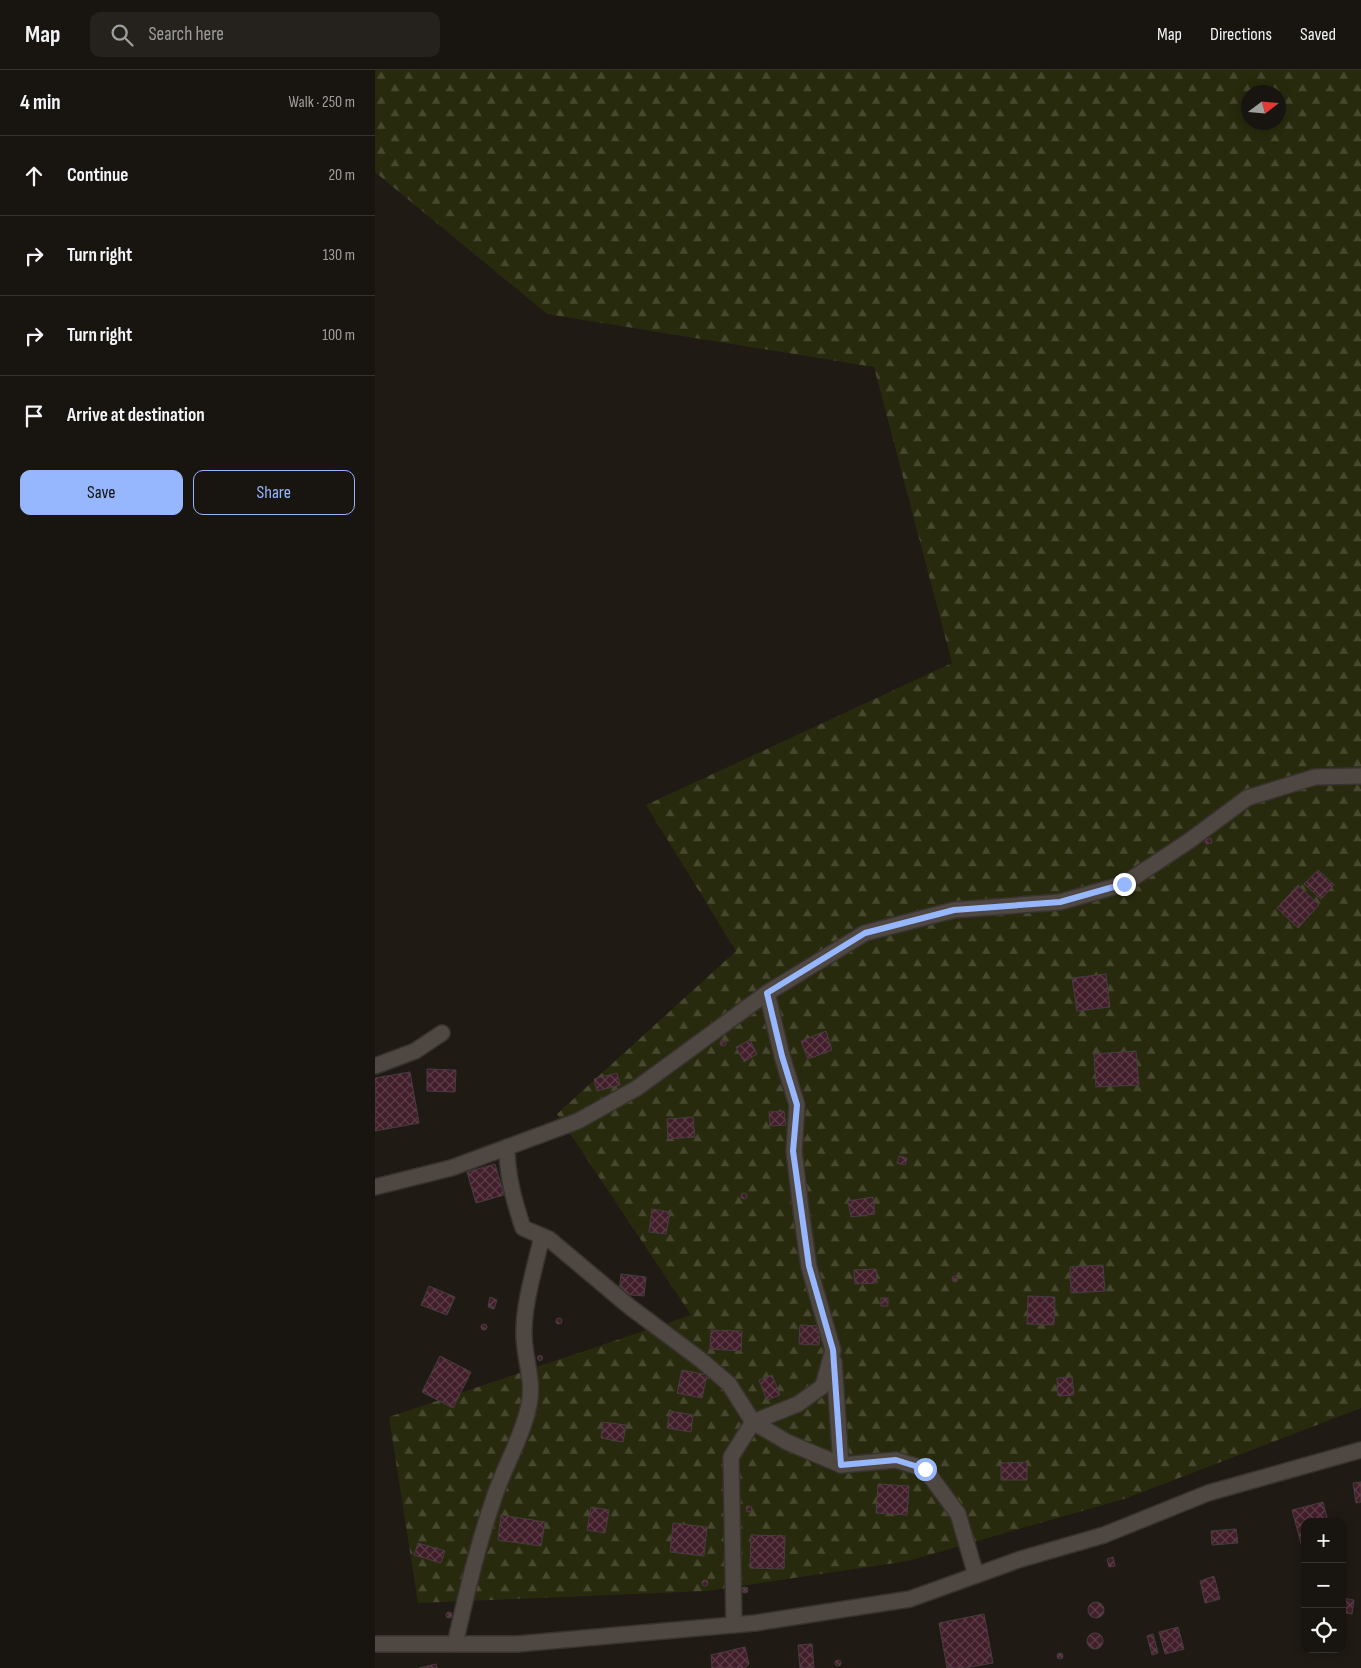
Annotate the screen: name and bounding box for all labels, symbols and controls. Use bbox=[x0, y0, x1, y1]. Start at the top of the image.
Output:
search box bbox=[90, 12, 440, 57]
text: Map bbox=[25, 20, 60, 49]
icon: search bbox=[108, 21, 136, 49]
text: Search here bbox=[148, 23, 224, 46]
text: Map bbox=[1157, 24, 1182, 45]
text: Directions bbox=[1210, 24, 1272, 45]
text: Saved bbox=[1300, 24, 1336, 45]
north arrow bbox=[1241, 85, 1286, 130]
text: 4 min bbox=[20, 90, 61, 115]
text: Walk · 250 m bbox=[289, 93, 355, 112]
icon: ahead bbox=[20, 162, 48, 190]
text: Continue bbox=[67, 164, 128, 187]
text: 20 m bbox=[328, 166, 355, 185]
icon: right bbox=[20, 242, 48, 270]
text: Turn right bbox=[67, 244, 132, 267]
text: 130 m bbox=[323, 246, 355, 265]
icon: right bbox=[20, 322, 48, 350]
text: Turn right bbox=[67, 324, 132, 347]
text: 100 m bbox=[322, 326, 355, 345]
icon: arrive bbox=[20, 402, 48, 430]
text: Arrive at destination bbox=[67, 404, 205, 427]
button: Save bbox=[20, 470, 183, 515]
button: Share bbox=[193, 470, 355, 515]
route end bbox=[1113, 873, 1136, 896]
route start bbox=[914, 1458, 937, 1481]
map controls bbox=[1301, 1518, 1346, 1653]
button: + bbox=[1301, 1518, 1346, 1563]
button: − bbox=[1301, 1563, 1346, 1608]
button: locate bbox=[1301, 1608, 1346, 1653]

